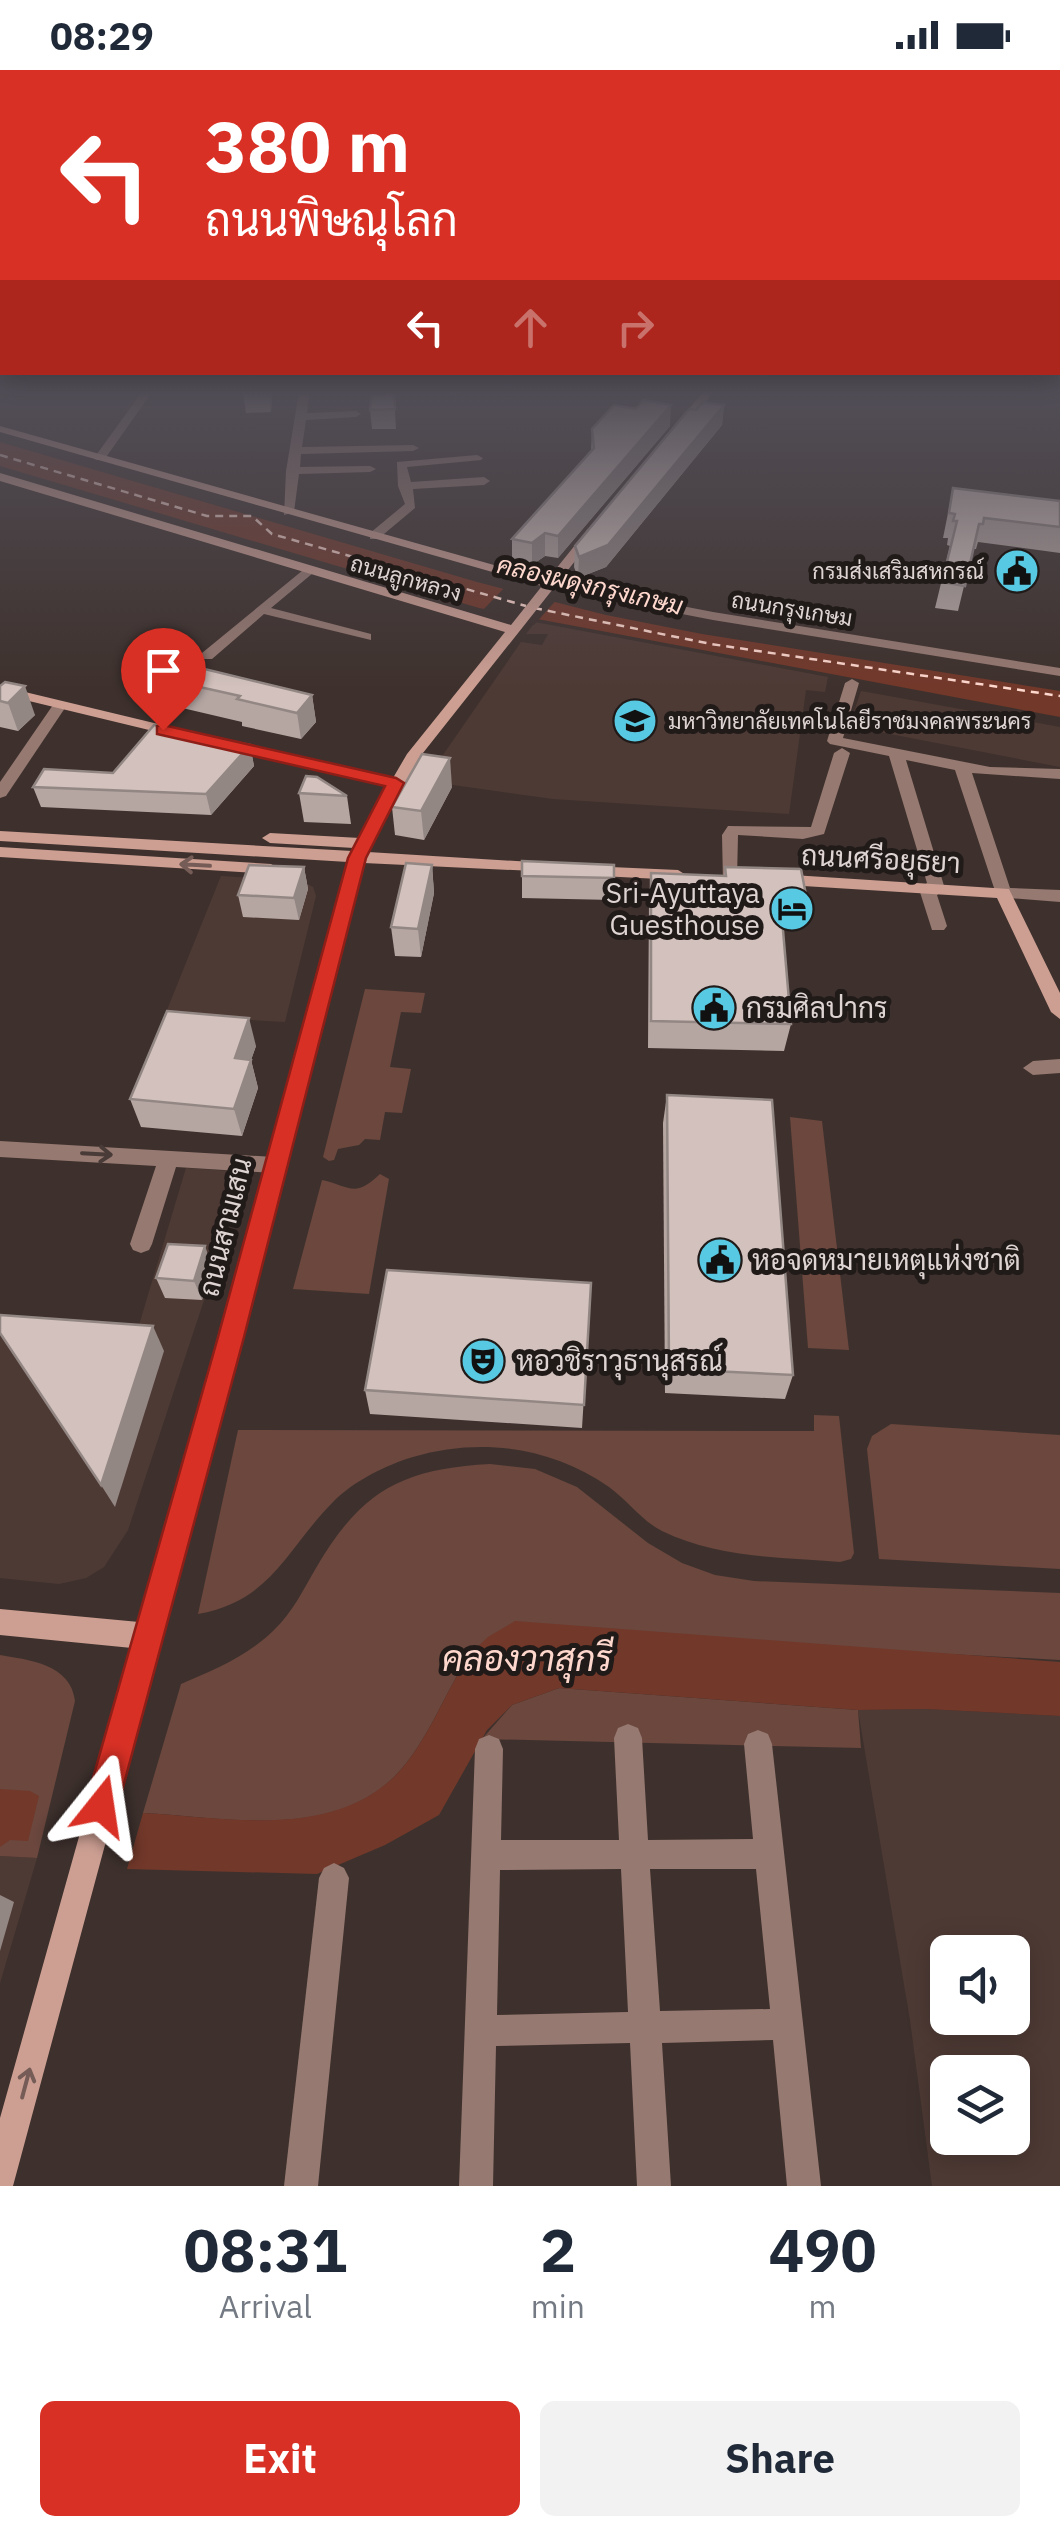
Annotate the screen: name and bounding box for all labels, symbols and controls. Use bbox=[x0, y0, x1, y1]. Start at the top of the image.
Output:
text: 08:29 bbox=[50, 11, 154, 60]
text: 380 m bbox=[205, 100, 410, 191]
icon: left bbox=[40, 110, 170, 240]
text: ถนนพิษณุโลก bbox=[205, 190, 458, 248]
icon: left bbox=[398, 300, 453, 355]
icon: ahead bbox=[503, 300, 558, 355]
icon: right bbox=[608, 300, 663, 355]
water label: คลองผดุงกรุงเกษม bbox=[494, 547, 686, 624]
street label: ถนนลูกหลวง bbox=[347, 548, 465, 609]
public building icon: กรมส่งเสริมสหกรณ์ bbox=[994, 548, 1040, 594]
place label: กรมส่งเสริมสหกรณ์ bbox=[812, 556, 984, 585]
street label: ถนนกรุงเกษม bbox=[729, 585, 855, 634]
pin bbox=[121, 628, 206, 731]
icon: arrive bbox=[136, 643, 191, 698]
school or university icon: มหาวิทยาลัยเทคโนโลยีราชมงคลพระนคร bbox=[612, 698, 658, 744]
place label: มหาวิทยาลัยเทคโนโลยีราชมงคลพระนคร bbox=[668, 706, 1031, 735]
street label: ถนนศรีอยุธยา bbox=[800, 836, 962, 883]
one-way arrow bbox=[180, 855, 212, 874]
place label: Sri-Ayuttaya Guesthouse bbox=[606, 874, 760, 943]
hotel icon: Sri-Ayuttaya Guesthouse bbox=[769, 886, 815, 932]
public building icon: กรมศิลปากร bbox=[691, 985, 737, 1031]
place label: กรมศิลปากร bbox=[746, 989, 888, 1026]
one-way arrow bbox=[81, 1145, 113, 1164]
street label: ถนนสามเสน bbox=[189, 1154, 260, 1300]
public building icon: หอจดหมายเหตุแห่งชาติ bbox=[697, 1237, 743, 1283]
place label: หอจดหมายเหตุแห่งชาติ bbox=[752, 1241, 1021, 1280]
theatre icon: หอวชิราวุธานุสรณ์ bbox=[460, 1338, 506, 1384]
place label: หอวชิราวุธานุสรณ์ bbox=[516, 1342, 723, 1381]
water label: คลองวาสุกรี bbox=[442, 1635, 614, 1683]
position arrow bbox=[49, 1754, 153, 1858]
map controls bbox=[930, 1935, 1030, 2155]
button: sound bbox=[930, 1935, 1030, 2035]
button: layers bbox=[930, 2055, 1030, 2155]
one-way arrow bbox=[17, 2067, 36, 2099]
text: 08:31 bbox=[184, 2210, 347, 2289]
text: 2 bbox=[540, 2210, 576, 2289]
text: 490 bbox=[768, 2210, 876, 2289]
text: Arrival bbox=[219, 2285, 312, 2327]
text: min bbox=[531, 2285, 585, 2327]
text: m bbox=[809, 2285, 836, 2327]
button: Exit bbox=[40, 2401, 520, 2516]
button: Share bbox=[540, 2401, 1020, 2516]

